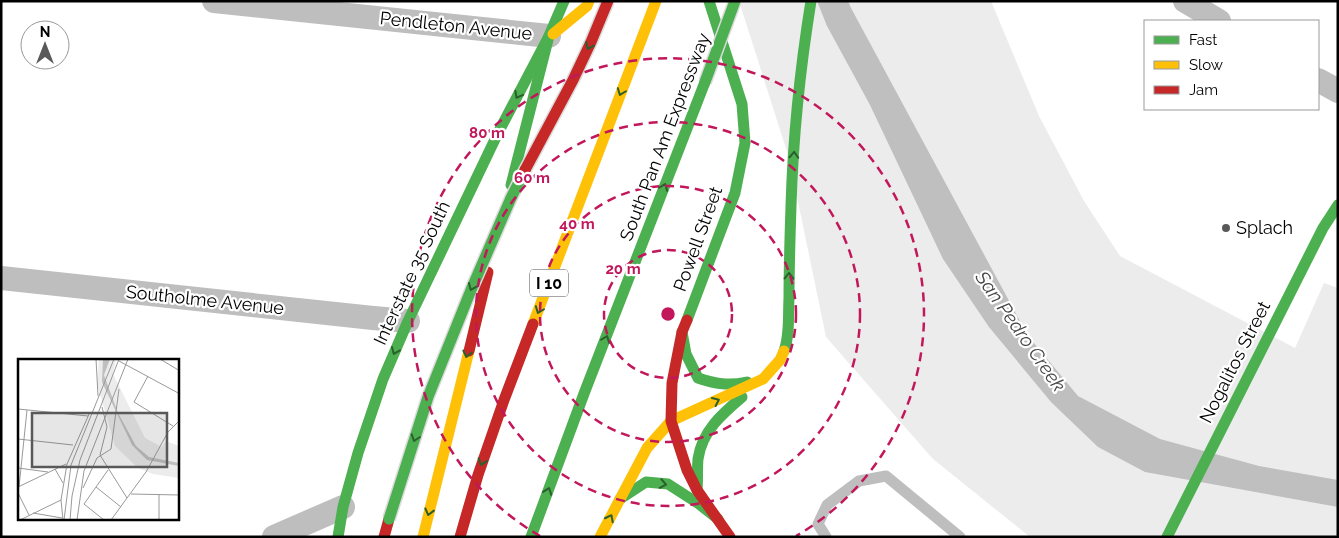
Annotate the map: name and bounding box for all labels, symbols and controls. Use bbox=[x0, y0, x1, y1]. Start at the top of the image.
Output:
street label: Pendleton Avenue bbox=[379, 7, 534, 44]
north arrow bbox=[20, 20, 70, 70]
legend bbox=[1144, 20, 1319, 110]
text: N bbox=[40, 24, 50, 40]
street label: South Pan Am Expressway bbox=[615, 30, 714, 244]
text: Fast bbox=[1189, 31, 1217, 49]
one-way arrow bbox=[585, 41, 595, 50]
text: Slow bbox=[1189, 56, 1223, 74]
text: Jam bbox=[1189, 81, 1218, 99]
one-way arrow bbox=[617, 88, 627, 96]
one-way arrow bbox=[514, 89, 524, 98]
text: 80 m bbox=[469, 124, 505, 142]
one-way arrow bbox=[788, 150, 799, 158]
text: 60 m bbox=[514, 169, 550, 187]
one-way arrow bbox=[658, 184, 668, 192]
street label: Powell Street bbox=[669, 184, 726, 294]
street label: Interstate 35 South bbox=[369, 198, 454, 348]
text: 40 m bbox=[559, 215, 595, 233]
place label: Splach bbox=[1236, 217, 1293, 238]
marker: Splach bbox=[1220, 222, 1232, 234]
text: 20 m bbox=[605, 260, 641, 278]
water label: San Pedro Creek bbox=[971, 266, 1071, 395]
road number: I 10 bbox=[530, 270, 568, 296]
one-way arrow bbox=[784, 272, 794, 280]
street label: Southolme Avenue bbox=[125, 281, 286, 318]
one-way arrow bbox=[468, 282, 479, 291]
street label: Nogalitos Street bbox=[1195, 297, 1274, 426]
one-way arrow bbox=[535, 305, 545, 314]
centre of rings bbox=[659, 305, 677, 323]
one-way arrow bbox=[599, 335, 610, 344]
one-way arrow bbox=[390, 346, 401, 355]
one-way arrow bbox=[462, 350, 473, 359]
inset map bbox=[18, 359, 179, 520]
one-way arrow bbox=[711, 396, 720, 407]
one-way arrow bbox=[410, 434, 420, 442]
one-way arrow bbox=[478, 457, 488, 466]
one-way arrow bbox=[659, 478, 667, 489]
one-way arrow bbox=[542, 487, 553, 496]
one-way arrow bbox=[424, 508, 435, 517]
one-way arrow bbox=[604, 514, 614, 523]

